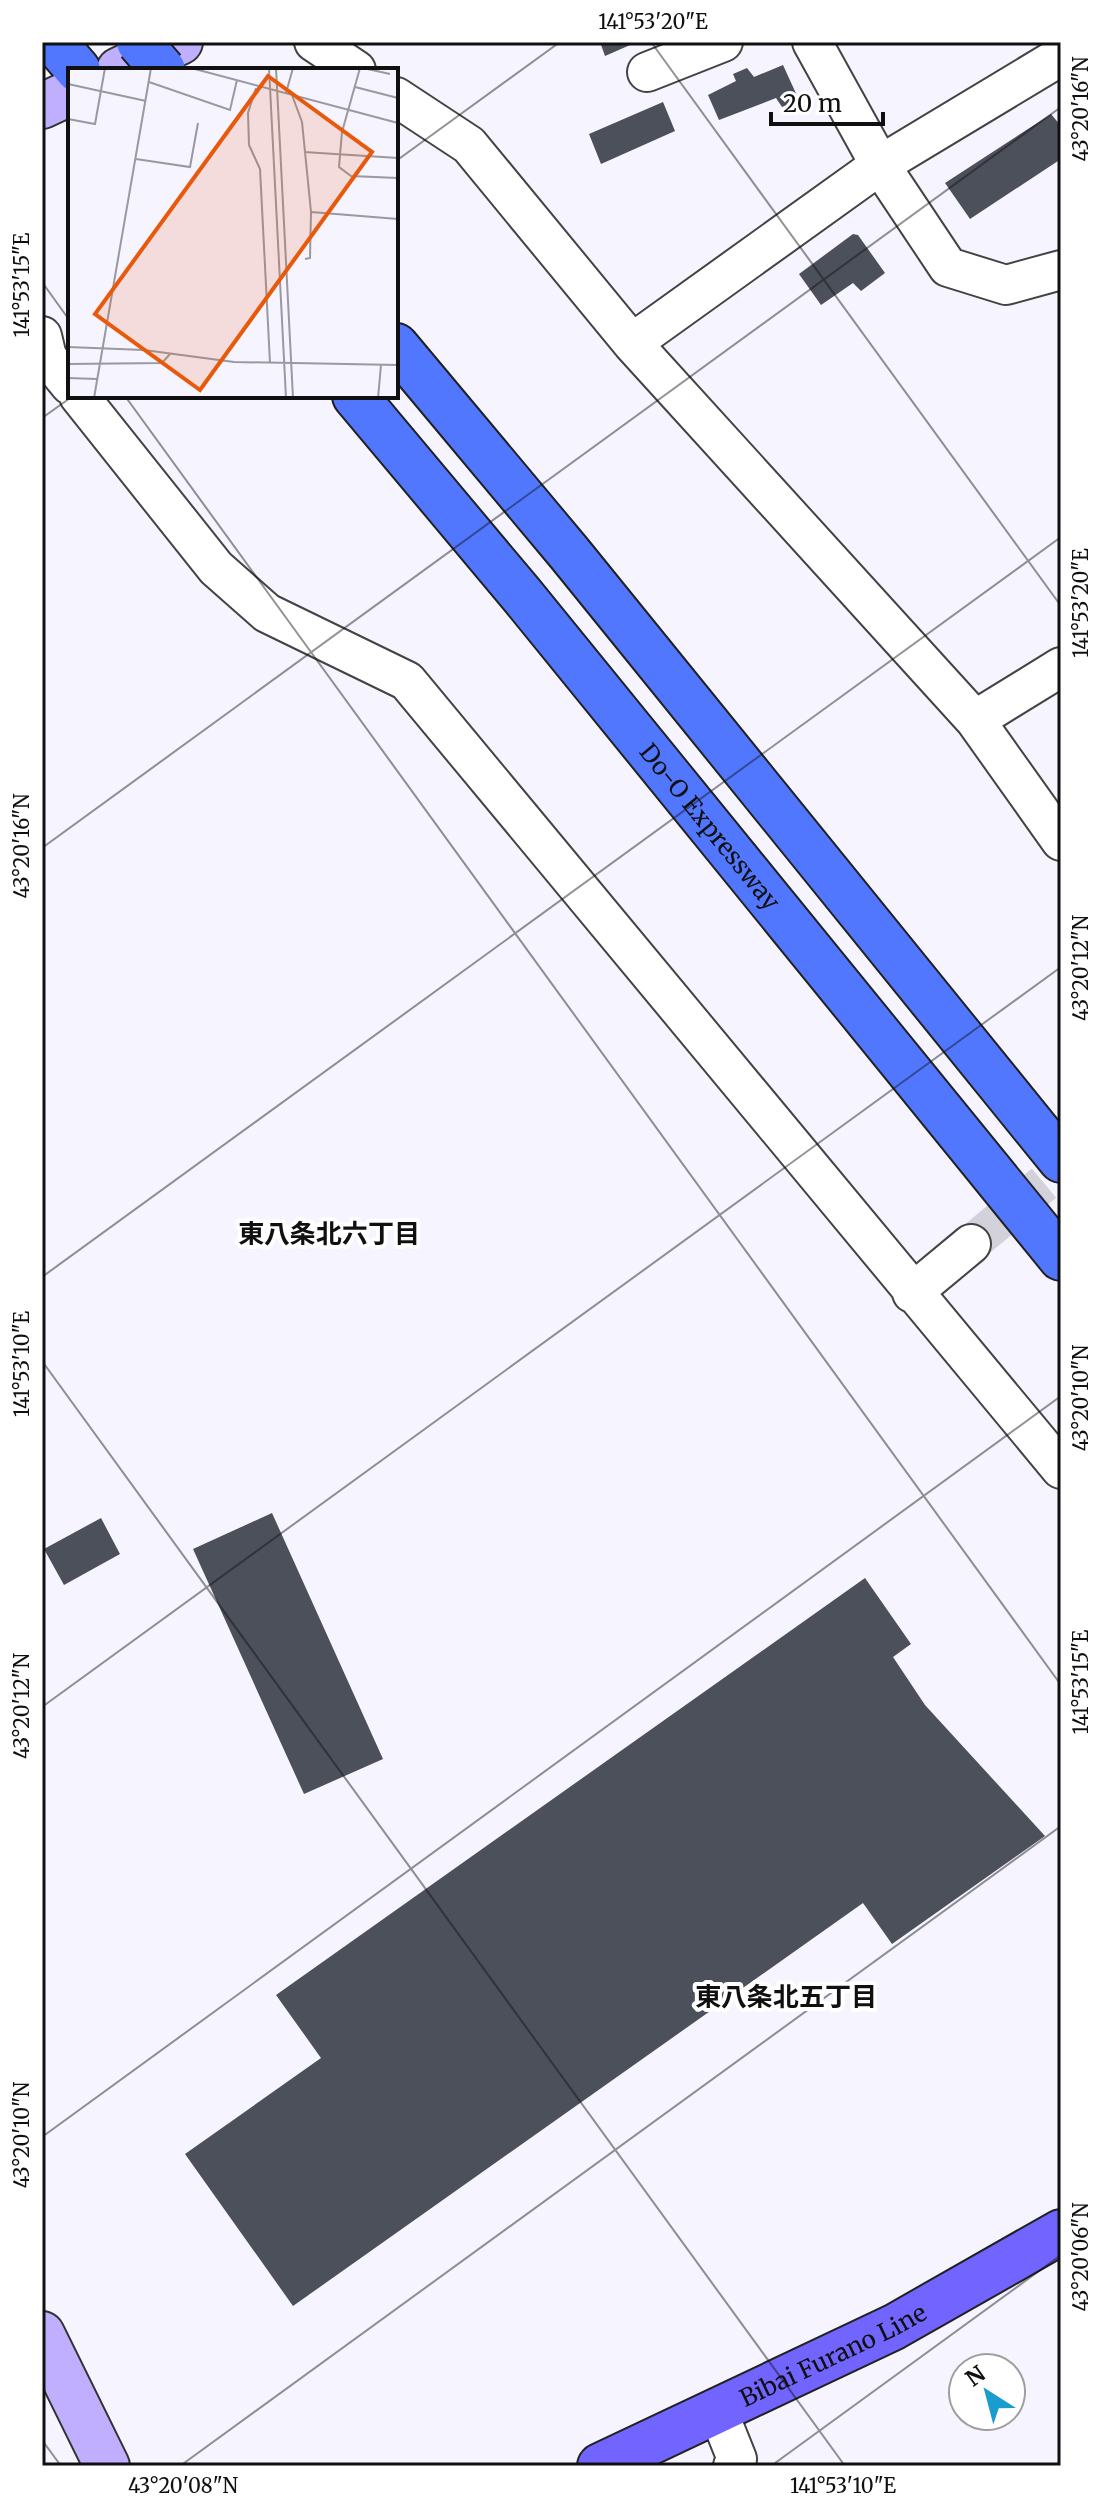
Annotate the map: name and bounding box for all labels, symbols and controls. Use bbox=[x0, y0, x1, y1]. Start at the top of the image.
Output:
text: 141°53'20"E bbox=[598, 9, 708, 34]
text: 43°20'16"N bbox=[1068, 56, 1093, 161]
inset map bbox=[68, 68, 398, 398]
scale bar bbox=[771, 76, 883, 126]
text: 20 m bbox=[783, 88, 842, 119]
text: 141°53'15"E bbox=[9, 232, 34, 337]
text: 141°53'20"E bbox=[1068, 548, 1093, 658]
street label: Do-O Expressway bbox=[633, 737, 787, 916]
text: 43°20'16"N bbox=[9, 793, 34, 898]
text: 43°20'12"N bbox=[1068, 915, 1093, 1021]
district label: 東八条北六丁目 bbox=[238, 1217, 420, 1250]
text: 141°53'10"E bbox=[9, 1311, 34, 1417]
text: 43°20'10"N bbox=[1068, 1344, 1093, 1451]
text: 141°53'15"E bbox=[1068, 1629, 1093, 1734]
text: 43°20'12"N bbox=[9, 1653, 34, 1759]
district label: 東八条北五丁目 bbox=[695, 1980, 877, 2013]
text: 43°20'10"N bbox=[9, 2081, 34, 2188]
text: 43°20'06"N bbox=[1068, 2202, 1093, 2312]
street label: Bibai Furano Line bbox=[735, 2296, 932, 2413]
north arrow bbox=[947, 2352, 1027, 2432]
text: N bbox=[960, 2359, 991, 2392]
text: 43°20'08"N bbox=[128, 2473, 238, 2498]
text: 141°53'10"E bbox=[790, 2473, 896, 2498]

